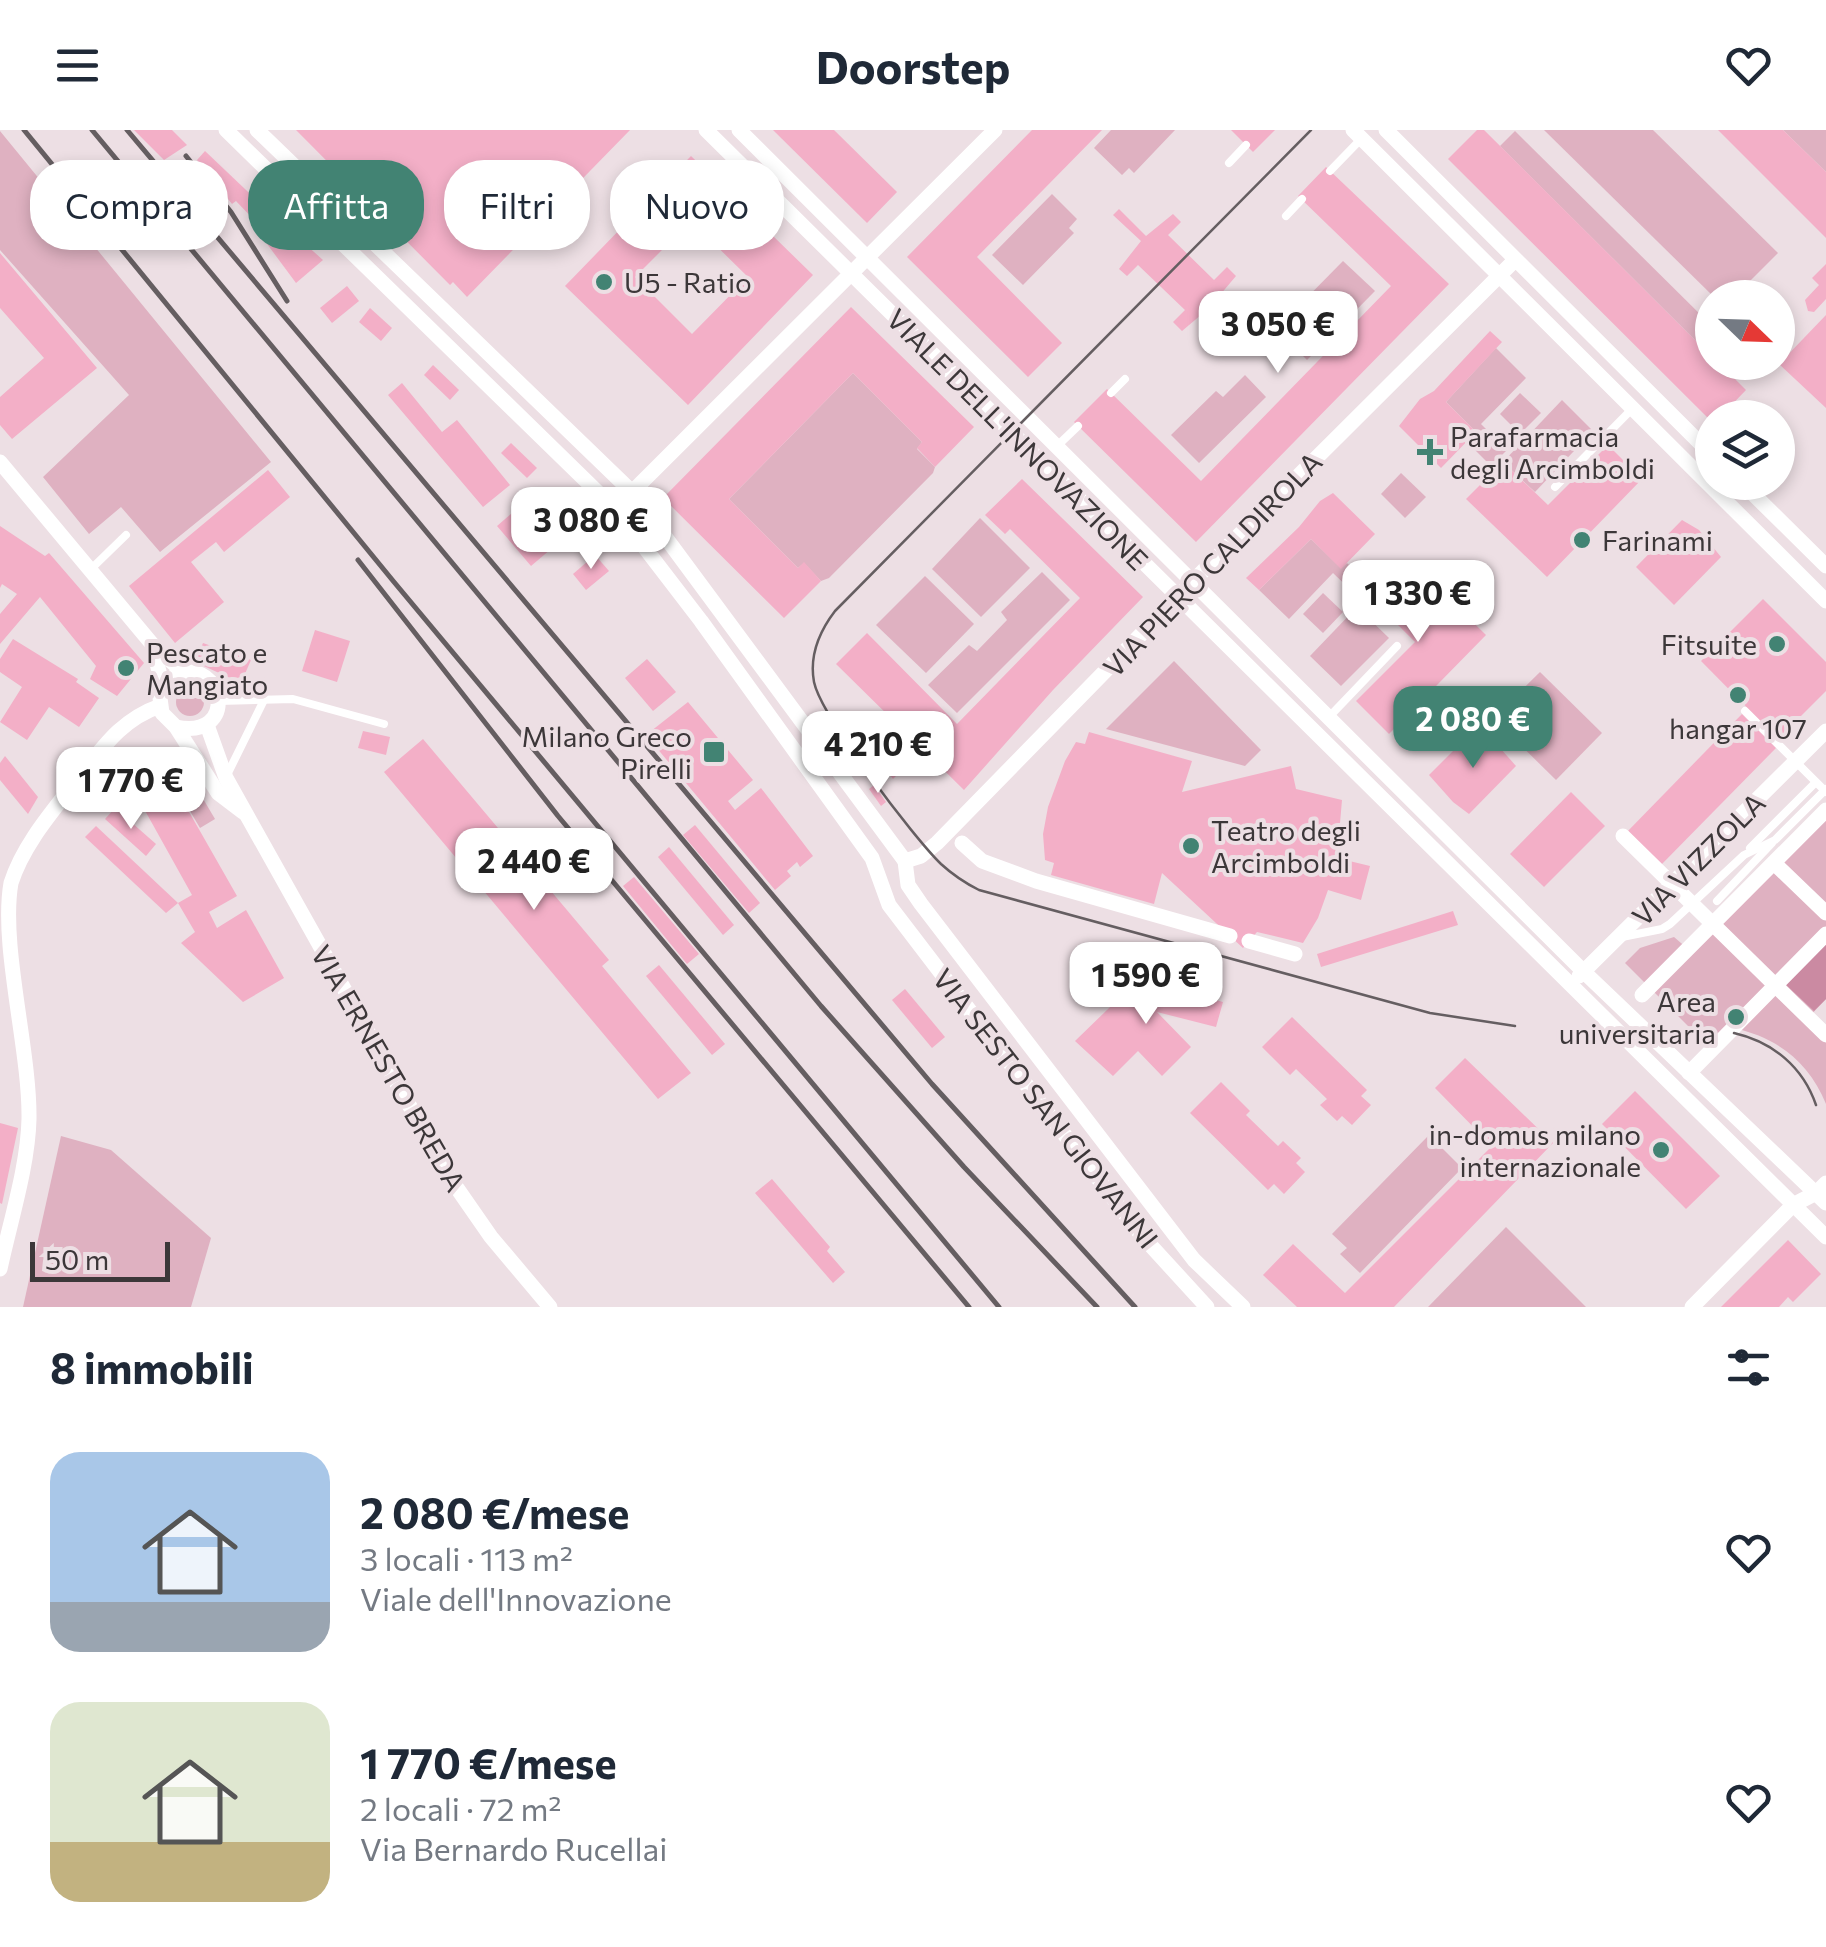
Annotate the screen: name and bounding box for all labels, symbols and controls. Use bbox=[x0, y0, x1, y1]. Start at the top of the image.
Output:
icon: menu bbox=[50, 38, 105, 93]
text: Doorstep bbox=[816, 38, 1010, 93]
icon: heart bbox=[1721, 38, 1776, 93]
chip: Compra bbox=[30, 160, 228, 250]
chip: Affitta bbox=[248, 160, 424, 250]
chip: Filtri bbox=[444, 160, 590, 250]
chip: Nuovo bbox=[610, 160, 784, 250]
place label: U5 - Ratio bbox=[624, 265, 752, 299]
marker: U5 - Ratio bbox=[593, 271, 615, 293]
north arrow bbox=[1695, 280, 1795, 380]
map controls bbox=[1695, 280, 1795, 500]
pin: 3 050 € bbox=[1186, 291, 1370, 376]
street label: VIALE DELL'INNOVAZIONE bbox=[880, 301, 1156, 577]
text: 3 050 € bbox=[1221, 303, 1335, 343]
button: layers bbox=[1695, 400, 1795, 500]
place label: Parafarmacia degli Arcimboldi bbox=[1450, 419, 1655, 485]
marker: Parafarmacia degli Arcimboldi bbox=[1419, 441, 1441, 463]
street label: VIA PIERO CALDIROLA bbox=[1096, 444, 1328, 684]
pin: 3 080 € bbox=[499, 487, 683, 572]
text: 3 080 € bbox=[533, 499, 649, 539]
place label: Farinami bbox=[1602, 523, 1713, 557]
marker: Farinami bbox=[1571, 529, 1593, 551]
pin: 1 330 € bbox=[1326, 560, 1510, 645]
text: 1 330 € bbox=[1364, 572, 1472, 612]
place label: Fitsuite bbox=[1661, 627, 1757, 661]
marker: Fitsuite bbox=[1766, 633, 1788, 655]
place label: Pescato e Mangiato bbox=[146, 635, 268, 701]
marker: Pescato e Mangiato bbox=[115, 657, 137, 679]
marker: hangar 107 bbox=[1727, 684, 1749, 706]
pin: 2 080 € bbox=[1381, 686, 1565, 771]
text: 2 080 € bbox=[1415, 698, 1531, 738]
pin: 4 210 € bbox=[786, 711, 970, 796]
place label: hangar 107 bbox=[1669, 711, 1807, 745]
place label: Milano Greco Pirelli bbox=[522, 719, 692, 785]
text: 4 210 € bbox=[824, 723, 932, 763]
marker: Milano Greco Pirelli bbox=[701, 739, 727, 765]
pin: 1 770 € bbox=[39, 747, 223, 832]
text: 1 770 € bbox=[78, 759, 184, 799]
street label: VIA VIZZOLA bbox=[1624, 785, 1772, 933]
place label: Teatro degli Arcimboldi bbox=[1211, 813, 1361, 879]
pin: 2 440 € bbox=[442, 828, 626, 913]
marker: Teatro degli Arcimboldi bbox=[1180, 835, 1202, 857]
text: 2 440 € bbox=[477, 840, 591, 880]
street label: VIA ERNESTO BREDA bbox=[305, 939, 473, 1197]
pin: 1 590 € bbox=[1054, 942, 1238, 1027]
text: 1 590 € bbox=[1092, 954, 1200, 994]
street label: VIA SESTO SAN GIOVANNI bbox=[926, 961, 1166, 1255]
place label: Area universitaria bbox=[1559, 984, 1716, 1050]
marker: Area universitaria bbox=[1725, 1006, 1747, 1028]
place label: in-domus milano internazionale bbox=[1429, 1117, 1641, 1183]
marker: in-domus milano internazionale bbox=[1650, 1139, 1672, 1161]
scale bar bbox=[30, 1237, 170, 1282]
text: 50 m bbox=[45, 1242, 109, 1276]
icon: filters bbox=[1721, 1340, 1776, 1395]
text: 8 immobili bbox=[50, 1341, 254, 1393]
text: 2 080 €/mese bbox=[360, 1486, 629, 1538]
icon: home bbox=[130, 1492, 250, 1612]
icon: heart bbox=[1721, 1525, 1776, 1580]
text: 3 locali · 113 m² bbox=[360, 1538, 573, 1578]
text: Viale dell'Innovazione bbox=[360, 1578, 672, 1618]
text: 1 770 €/mese bbox=[360, 1736, 617, 1788]
icon: home bbox=[130, 1742, 250, 1862]
icon: heart bbox=[1721, 1775, 1776, 1830]
text: 2 locali · 72 m² bbox=[360, 1788, 561, 1828]
text: Via Bernardo Rucellai bbox=[360, 1828, 667, 1868]

